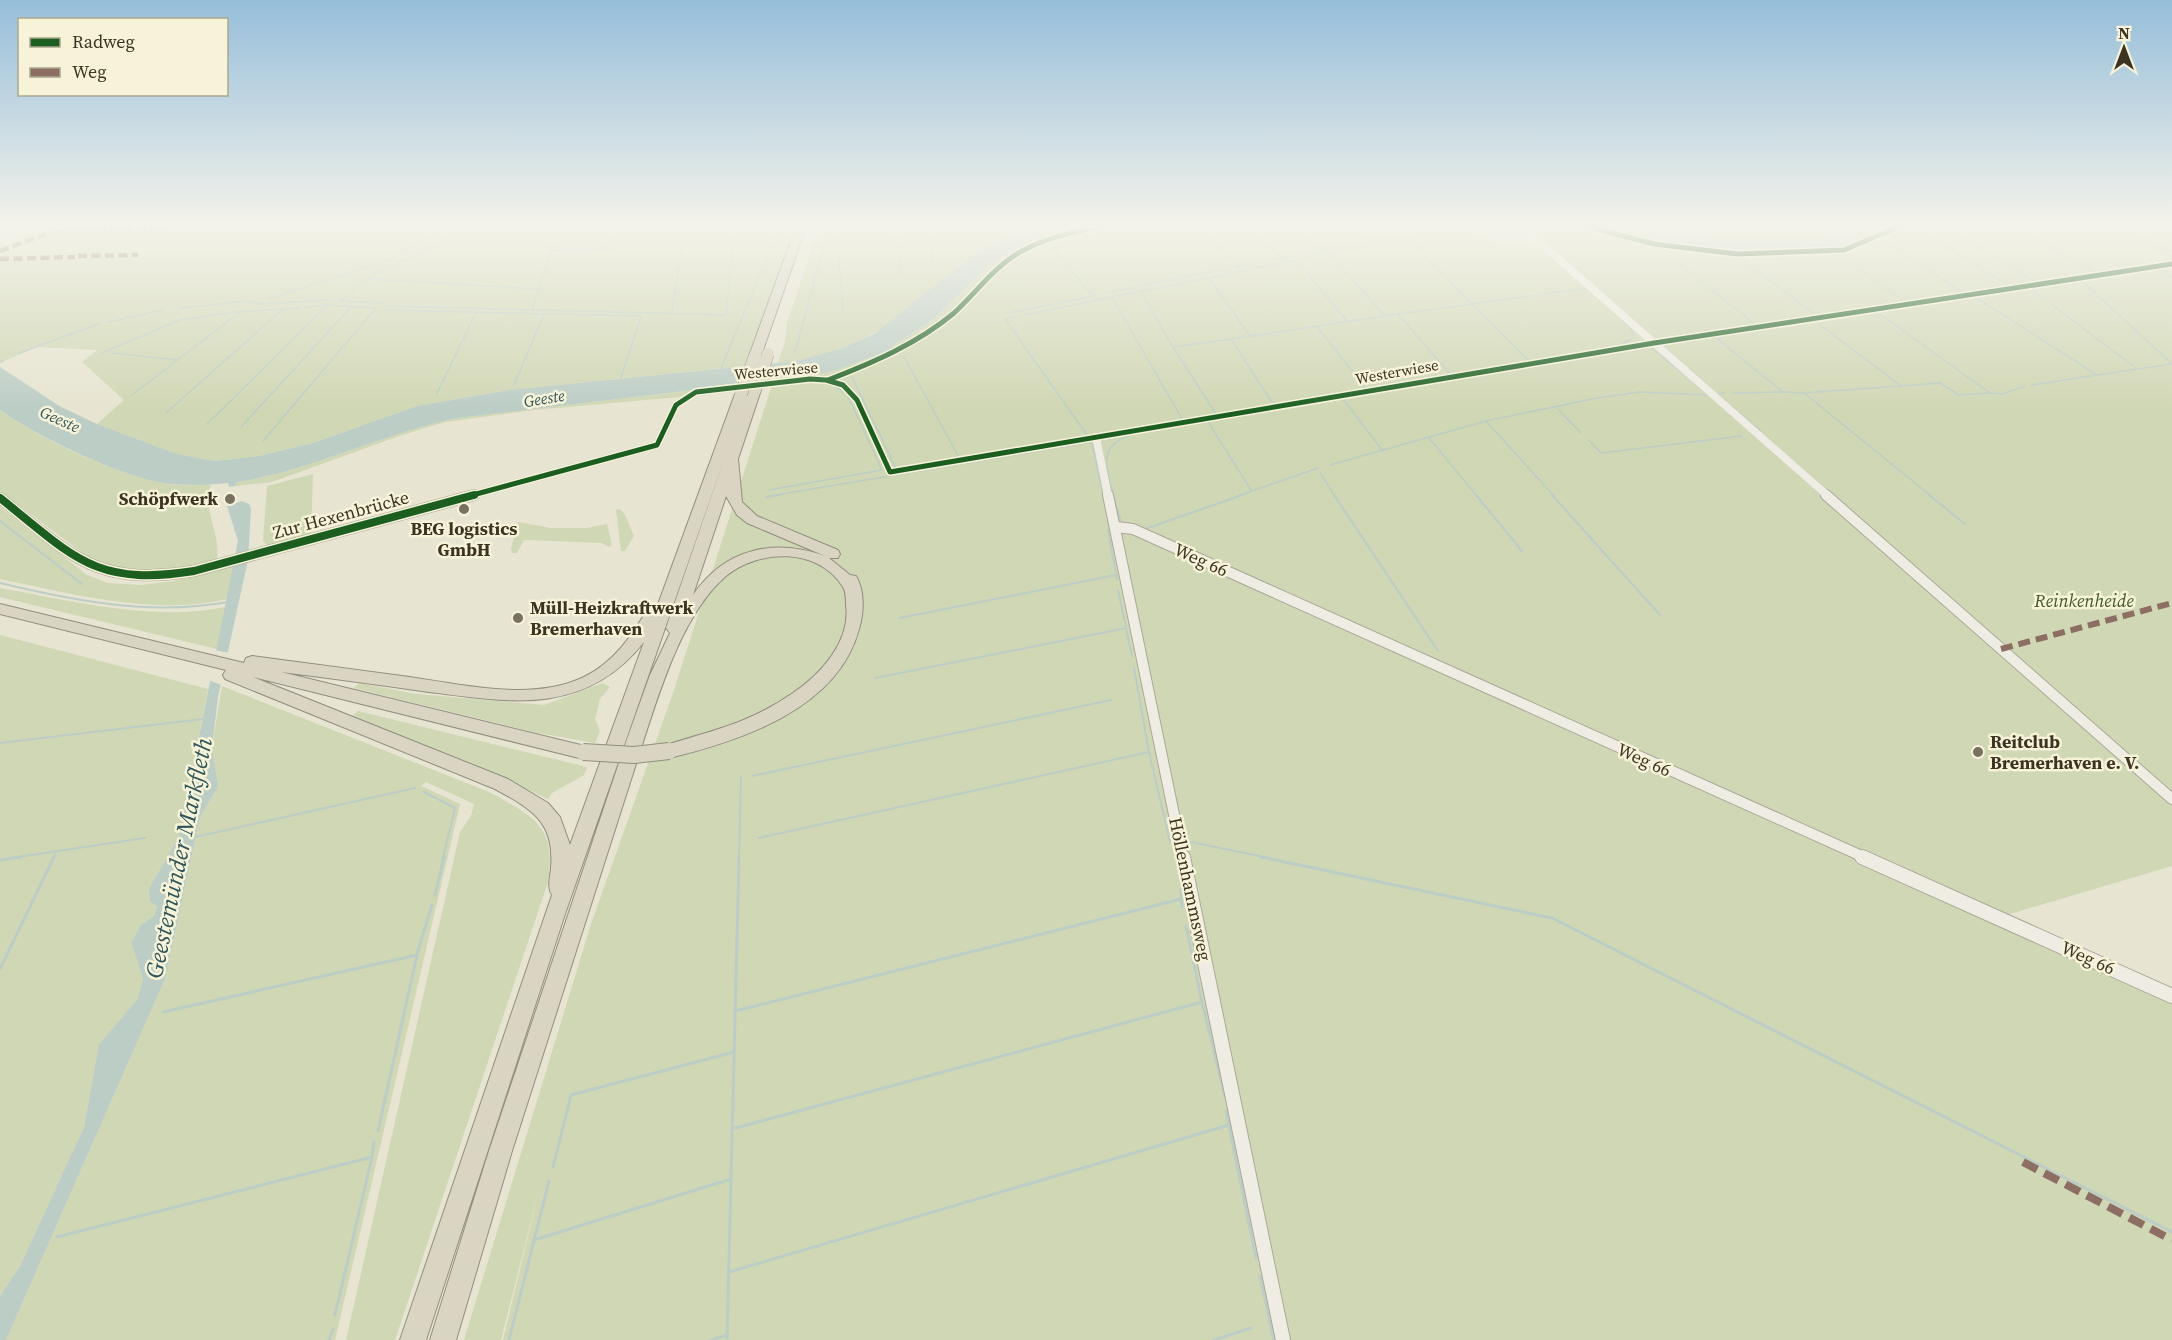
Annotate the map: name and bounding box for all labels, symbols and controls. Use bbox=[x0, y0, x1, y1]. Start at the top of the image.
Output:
legend bbox=[18, 18, 228, 96]
north arrow bbox=[2094, 18, 2154, 78]
text: N bbox=[2118, 22, 2130, 44]
text: Radweg bbox=[72, 29, 135, 54]
text: Weg bbox=[72, 59, 107, 84]
street label: Westerwiese bbox=[1354, 354, 1441, 389]
street label: Westerwiese bbox=[733, 356, 819, 385]
water label: Geeste bbox=[522, 384, 567, 412]
water label: Geeste bbox=[37, 401, 84, 438]
street label: Zur Hexenbrücke bbox=[270, 484, 412, 545]
place label: Schöpfwerk bbox=[119, 486, 218, 511]
marker: Schöpfwerk bbox=[223, 492, 237, 506]
marker: BEG logistics GmbH bbox=[457, 502, 471, 516]
place label: BEG logistics GmbH bbox=[410, 516, 518, 562]
street label: Weg 66 bbox=[1170, 537, 1232, 583]
park label: Reinkenheide bbox=[2033, 588, 2134, 613]
place label: Müll-Heizkraftwerk Bremerhaven bbox=[530, 595, 693, 641]
marker: Müll-Heizkraftwerk Bremerhaven bbox=[511, 611, 525, 625]
place label: Reitclub Bremerhaven e. V. bbox=[1990, 729, 2139, 775]
water label: Geestemünder Markfleth bbox=[137, 735, 220, 981]
street label: Weg 66 bbox=[1613, 737, 1675, 783]
marker: Reitclub Bremerhaven e. V. bbox=[1971, 745, 1985, 759]
street label: Höllenhammsweg bbox=[1163, 815, 1218, 963]
street label: Weg 66 bbox=[2057, 935, 2119, 981]

